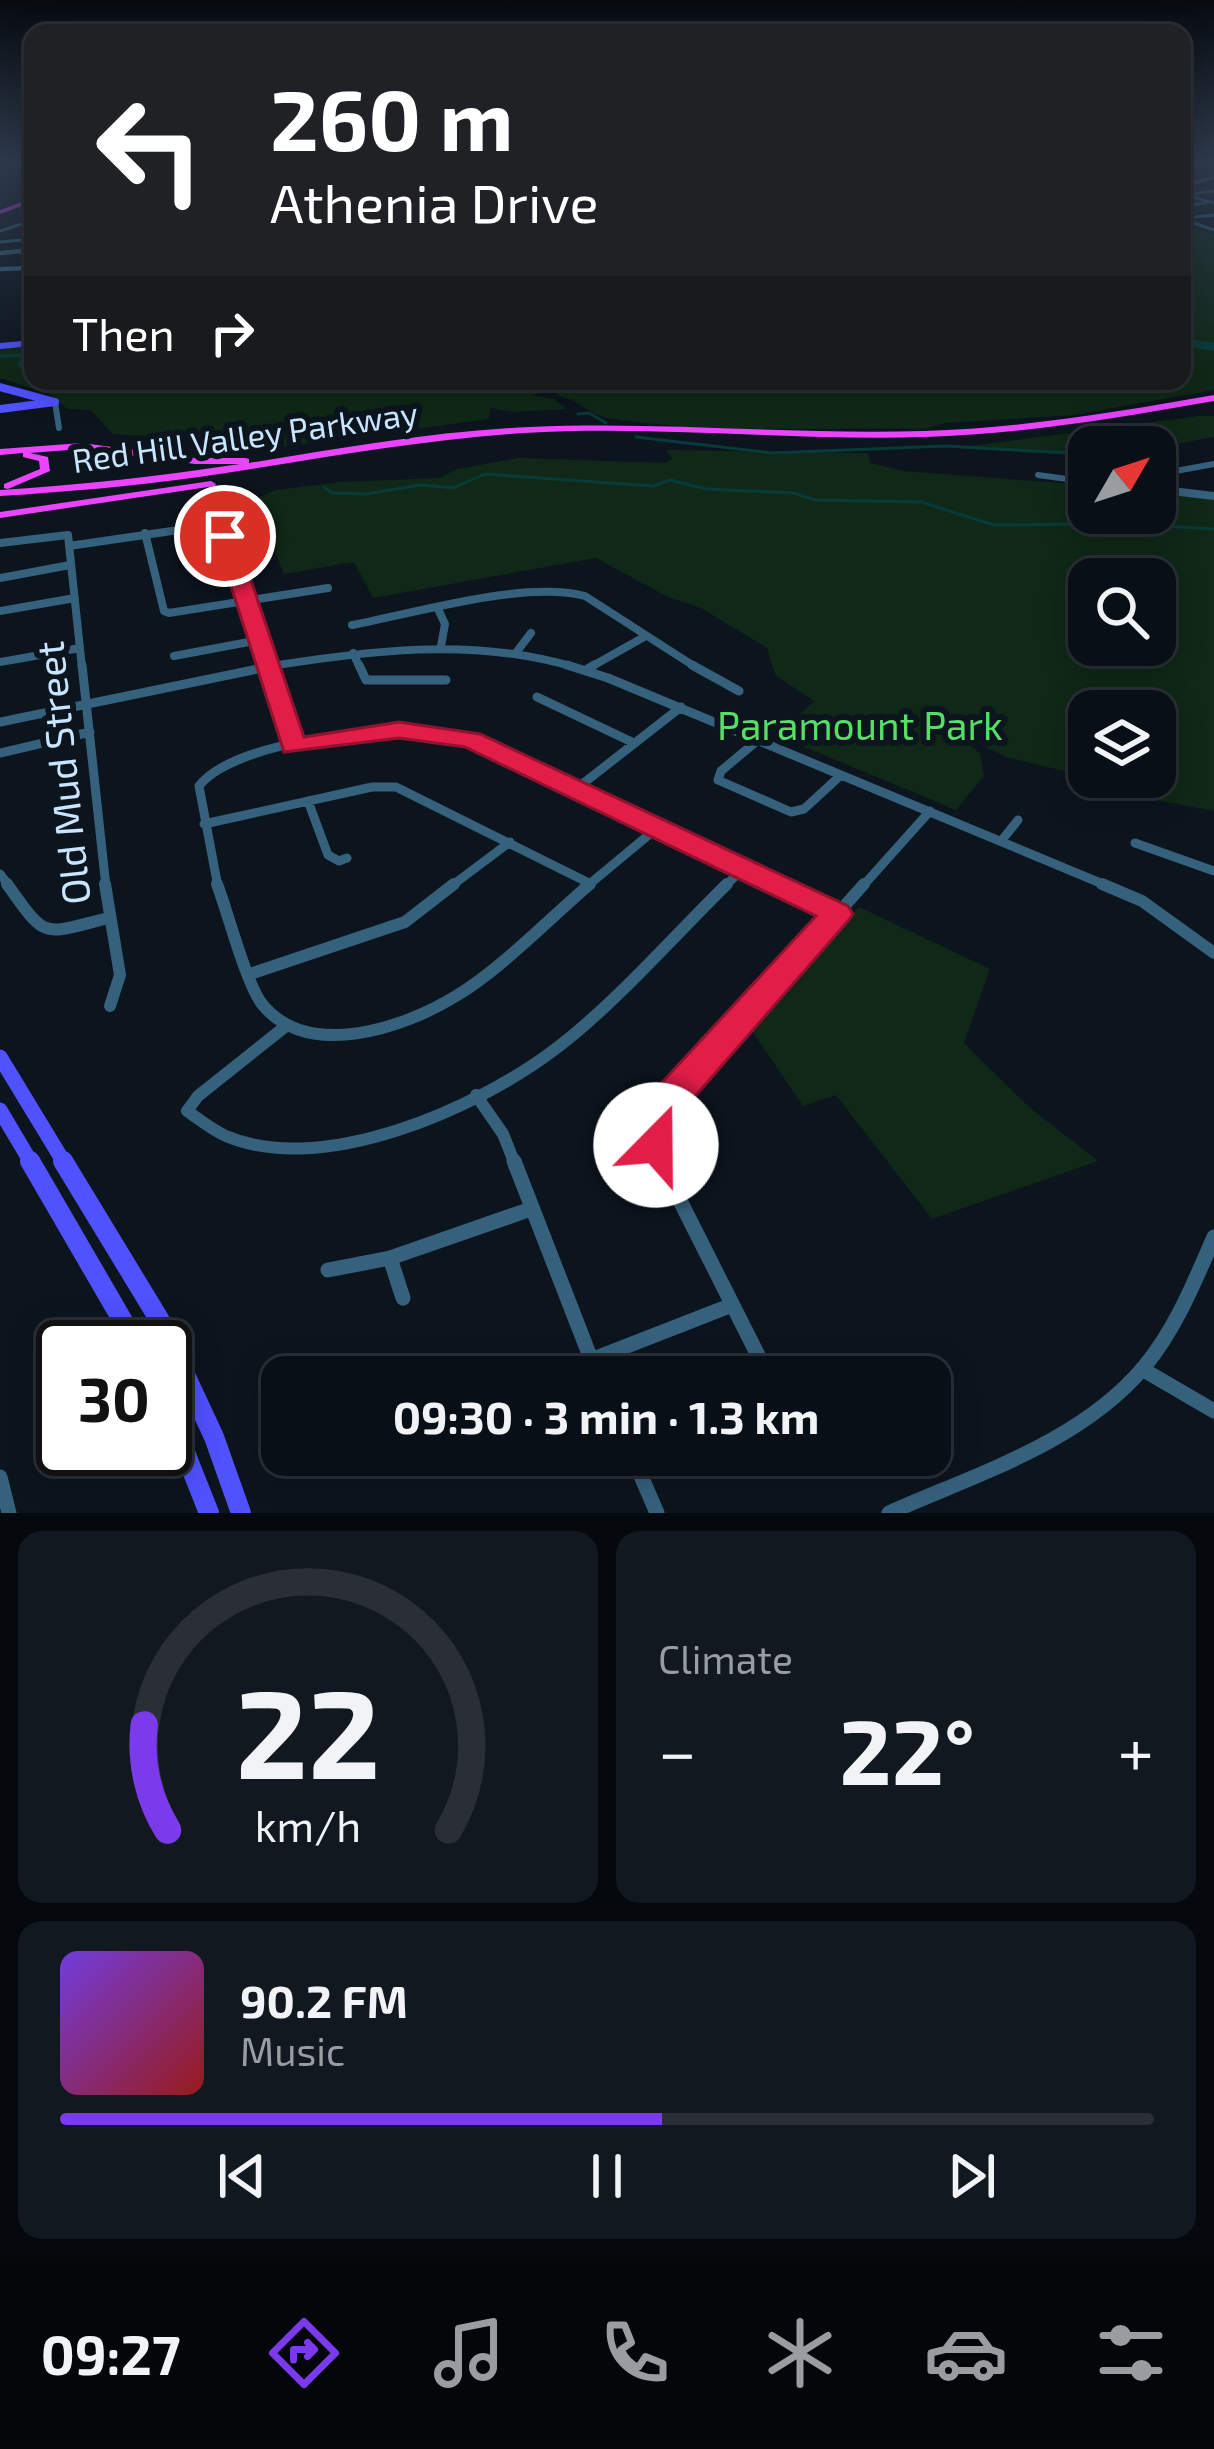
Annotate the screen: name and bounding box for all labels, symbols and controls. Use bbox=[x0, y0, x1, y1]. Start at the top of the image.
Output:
text: 260 m bbox=[270, 67, 514, 168]
icon: left bbox=[72, 72, 228, 228]
text: Athenia Drive bbox=[270, 169, 599, 234]
icon: right bbox=[199, 300, 265, 366]
text: Then bbox=[72, 306, 175, 360]
street label: Red Hill Valley Parkway bbox=[69, 392, 420, 480]
north arrow bbox=[1068, 426, 1176, 534]
map controls bbox=[1068, 426, 1176, 798]
pin bbox=[174, 485, 276, 587]
icon: arrive bbox=[192, 503, 258, 569]
button: search bbox=[1068, 558, 1176, 666]
street label: Old Mud Street bbox=[24, 639, 99, 907]
button: layers bbox=[1068, 690, 1176, 798]
park label: Paramount Park bbox=[717, 701, 1003, 748]
position arrow bbox=[593, 1082, 719, 1208]
speed limit sign: 30 bbox=[36, 1320, 192, 1476]
text: 09:30 · 3 min · 1.3 km bbox=[393, 1389, 819, 1443]
text: Climate bbox=[658, 1635, 793, 1682]
text: 22 bbox=[235, 1654, 381, 1804]
text: 22° bbox=[839, 1695, 975, 1803]
text: − bbox=[658, 1710, 697, 1789]
text: + bbox=[1118, 1710, 1154, 1789]
text: km/h bbox=[255, 1799, 361, 1851]
text: 90.2 FM bbox=[240, 1973, 408, 2027]
text: Music bbox=[240, 2027, 345, 2074]
icon: previous bbox=[209, 2143, 275, 2209]
icon: pause bbox=[574, 2143, 640, 2209]
icon: next bbox=[939, 2143, 1005, 2209]
icon: directions bbox=[262, 2311, 346, 2395]
icon: music bbox=[427, 2311, 511, 2395]
icon: phone bbox=[593, 2311, 677, 2395]
icon: climate bbox=[758, 2311, 842, 2395]
icon: car bbox=[924, 2311, 1008, 2395]
icon: filters bbox=[1089, 2311, 1173, 2395]
text: 09:27 bbox=[41, 2321, 180, 2386]

